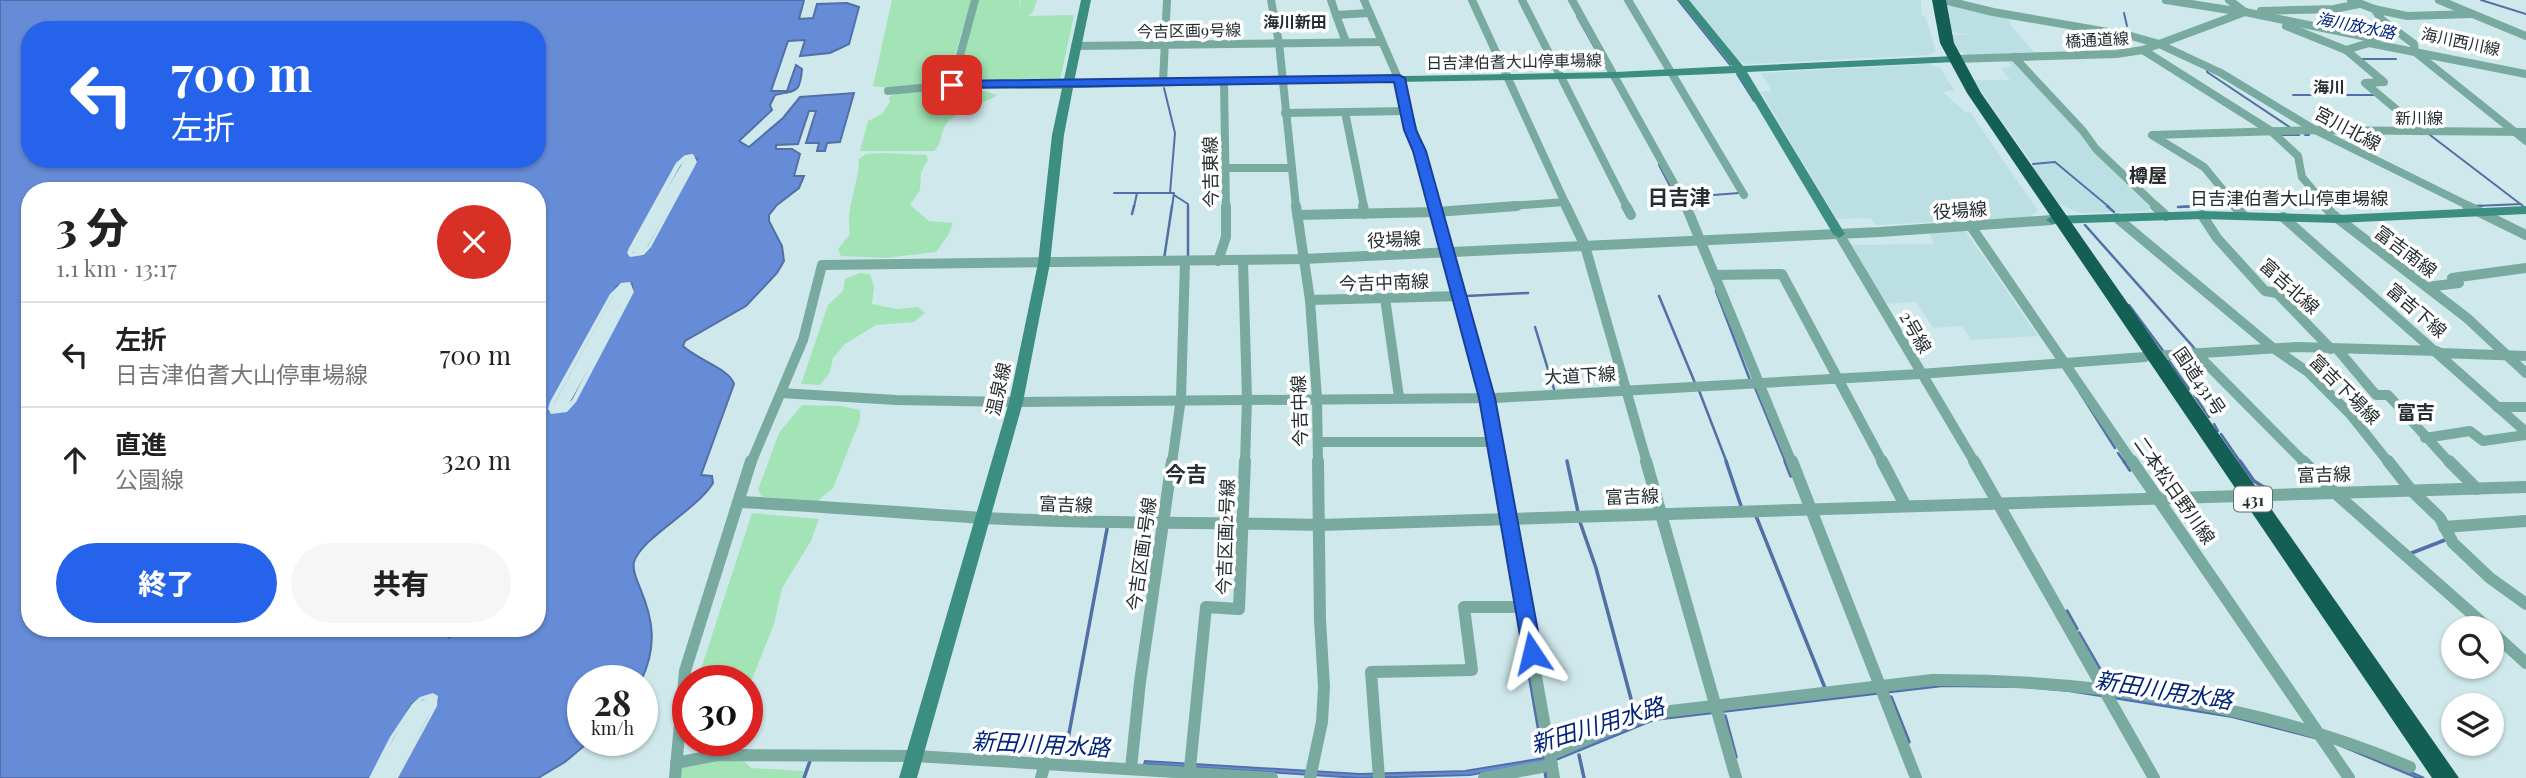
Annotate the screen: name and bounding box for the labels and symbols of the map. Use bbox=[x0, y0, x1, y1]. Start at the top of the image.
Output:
water label: 海川放水路 bbox=[2315, 7, 2399, 43]
district label: 海川新田 bbox=[1263, 11, 1327, 32]
street label: 今吉区画9号線 bbox=[1137, 19, 1241, 41]
street label: 海川西川線 bbox=[2420, 22, 2502, 60]
street label: 橋通道線 bbox=[2064, 27, 2130, 51]
street label: 日吉津伯耆大山停車場線 bbox=[1426, 49, 1602, 73]
pin bbox=[922, 55, 982, 115]
district label: 海川 bbox=[2313, 76, 2345, 97]
street label: 宮川北線 bbox=[2311, 101, 2385, 155]
street label: 新川線 bbox=[2395, 107, 2443, 128]
street label: 今吉東線 bbox=[1197, 136, 1223, 208]
district label: 樽屋 bbox=[2129, 161, 2167, 187]
district label: 日吉津 bbox=[1648, 182, 1711, 210]
street label: 日吉津伯耆大山停車場線 bbox=[2190, 186, 2388, 210]
street label: 役場線 bbox=[1932, 196, 1988, 224]
street label: 富吉南線 bbox=[2370, 220, 2442, 282]
street label: 役場線 bbox=[1366, 226, 1422, 252]
street label: 富吉北線 bbox=[2255, 253, 2325, 319]
street label: 今吉中南線 bbox=[1339, 268, 1429, 296]
street label: 富吉下線 bbox=[2382, 277, 2452, 343]
street label: 2号線 bbox=[1894, 307, 1938, 357]
street label: 国道431号 bbox=[2168, 342, 2232, 420]
street label: 富吉下場線 bbox=[2305, 349, 2385, 429]
street label: 温泉線 bbox=[980, 360, 1016, 418]
street label: 大道下線 bbox=[1543, 361, 1617, 389]
street label: 今吉中線 bbox=[1286, 375, 1312, 447]
district label: 富吉 bbox=[2397, 398, 2435, 424]
street label: 二本松日野川線 bbox=[2129, 432, 2221, 548]
district label: 今吉 bbox=[1165, 459, 1207, 487]
street label: 富吉線 bbox=[2297, 461, 2351, 487]
street label: 今吉区画2号線 bbox=[1211, 478, 1239, 596]
street label: 富吉線 bbox=[1605, 483, 1659, 509]
road number: 431 bbox=[2234, 486, 2272, 512]
street label: 富吉線 bbox=[1039, 491, 1093, 517]
street label: 今吉区画1号線 bbox=[1121, 496, 1161, 612]
position arrow bbox=[1495, 616, 1569, 690]
water label: 新田川用水路 bbox=[2093, 663, 2237, 715]
speed limit sign: 30 bbox=[672, 665, 763, 756]
water label: 新田川用水路 bbox=[1526, 688, 1669, 759]
water label: 新田川用水路 bbox=[971, 724, 1113, 762]

